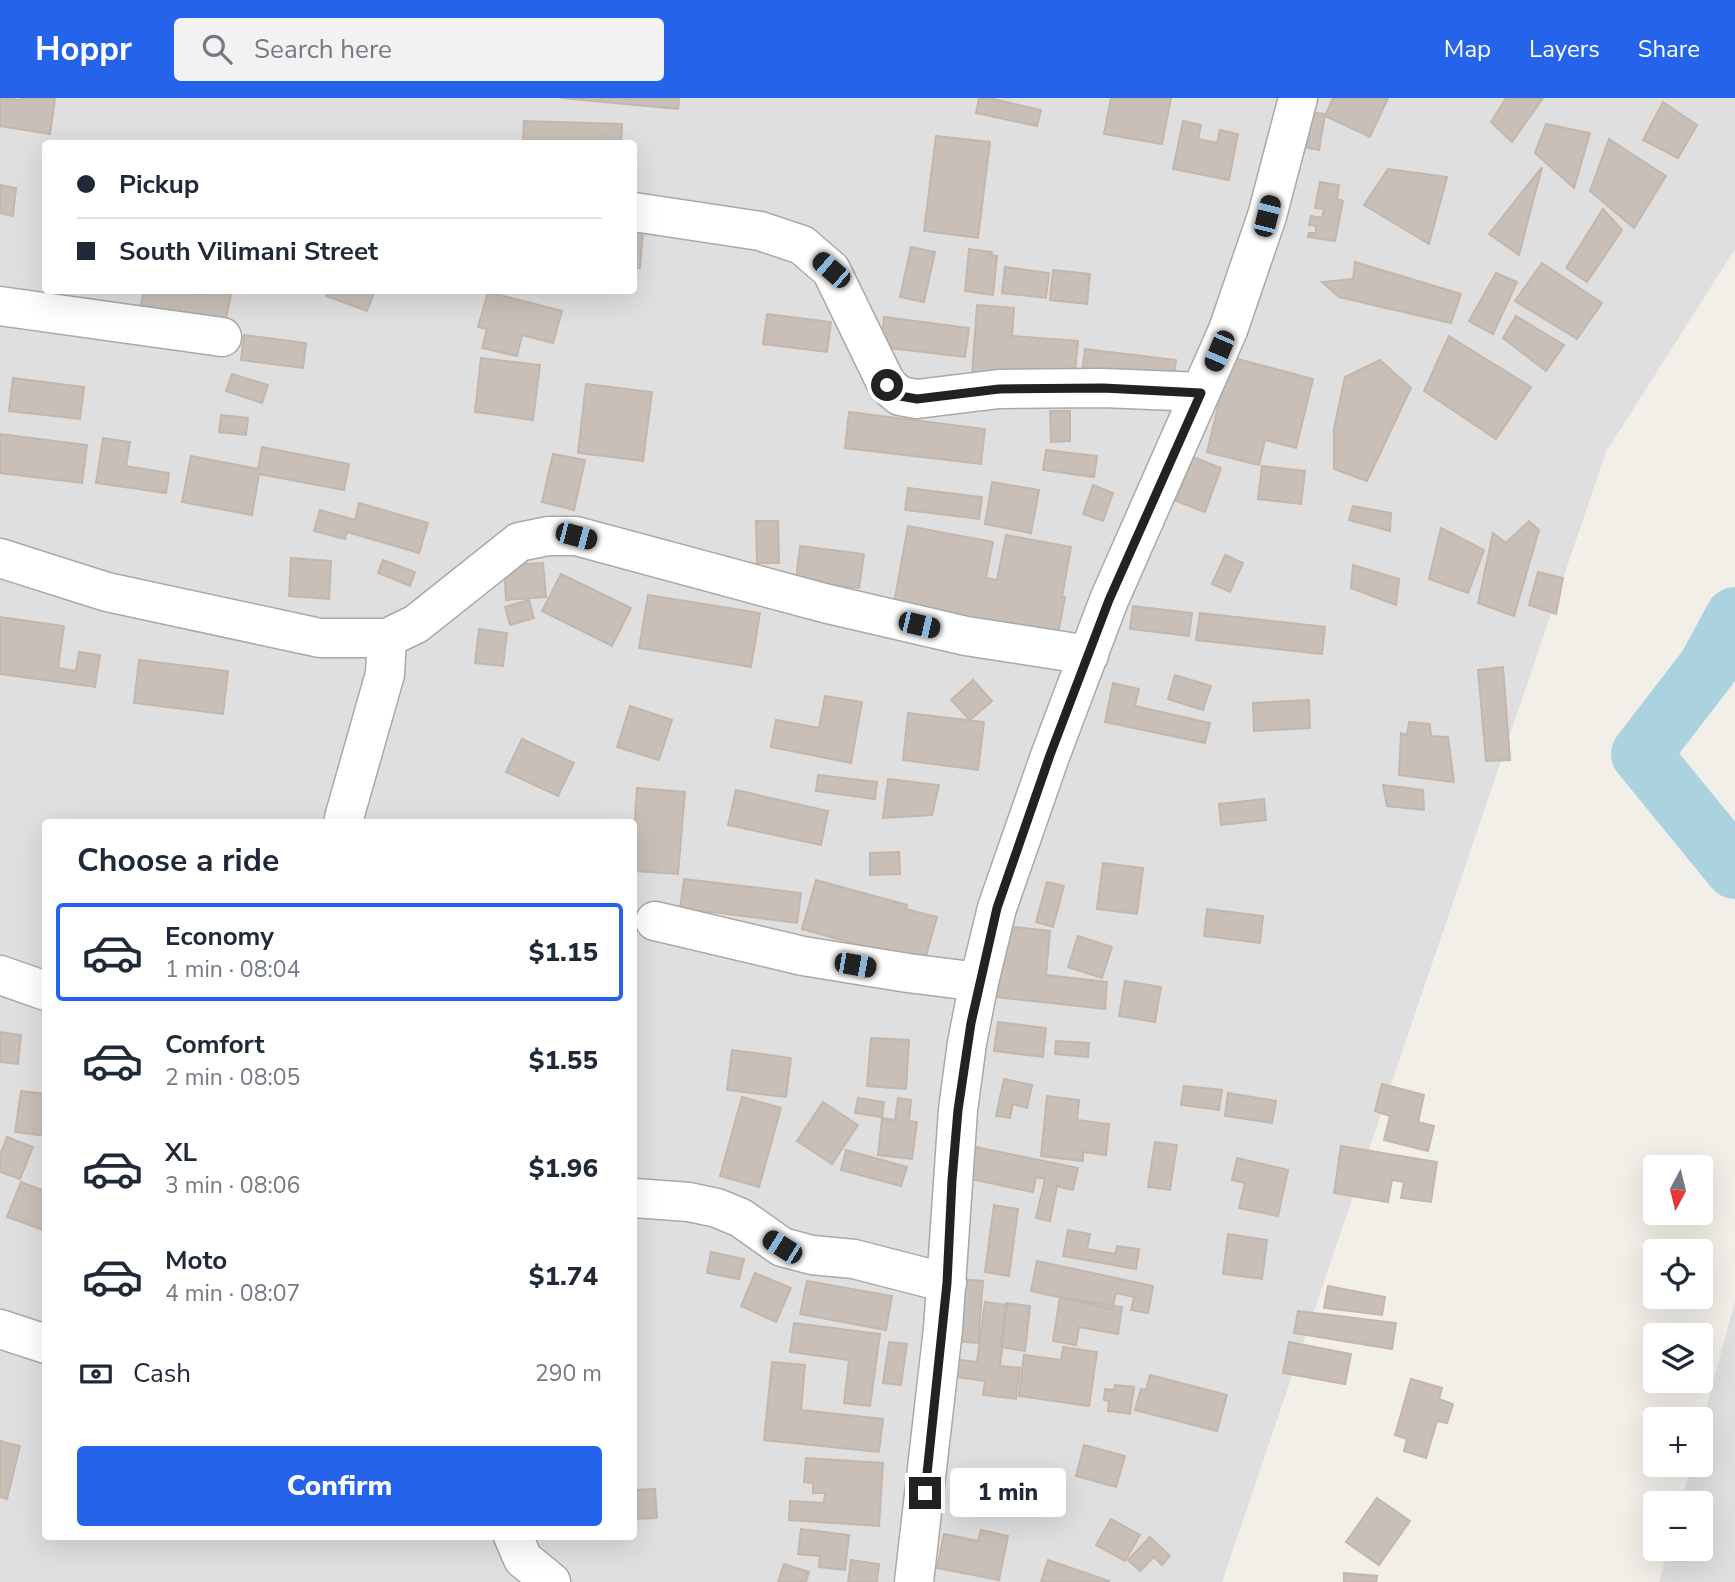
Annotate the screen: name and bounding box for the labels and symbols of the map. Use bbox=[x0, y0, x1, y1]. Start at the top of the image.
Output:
car bbox=[1252, 193, 1283, 239]
car bbox=[809, 248, 854, 292]
car bbox=[1202, 328, 1237, 374]
route start bbox=[871, 369, 903, 401]
car bbox=[553, 520, 600, 552]
car bbox=[897, 610, 942, 640]
car bbox=[833, 951, 878, 979]
north arrow bbox=[1643, 1155, 1713, 1225]
car bbox=[759, 1227, 806, 1267]
callout: 1 min bbox=[950, 1468, 1065, 1518]
route end bbox=[909, 1477, 941, 1509]

